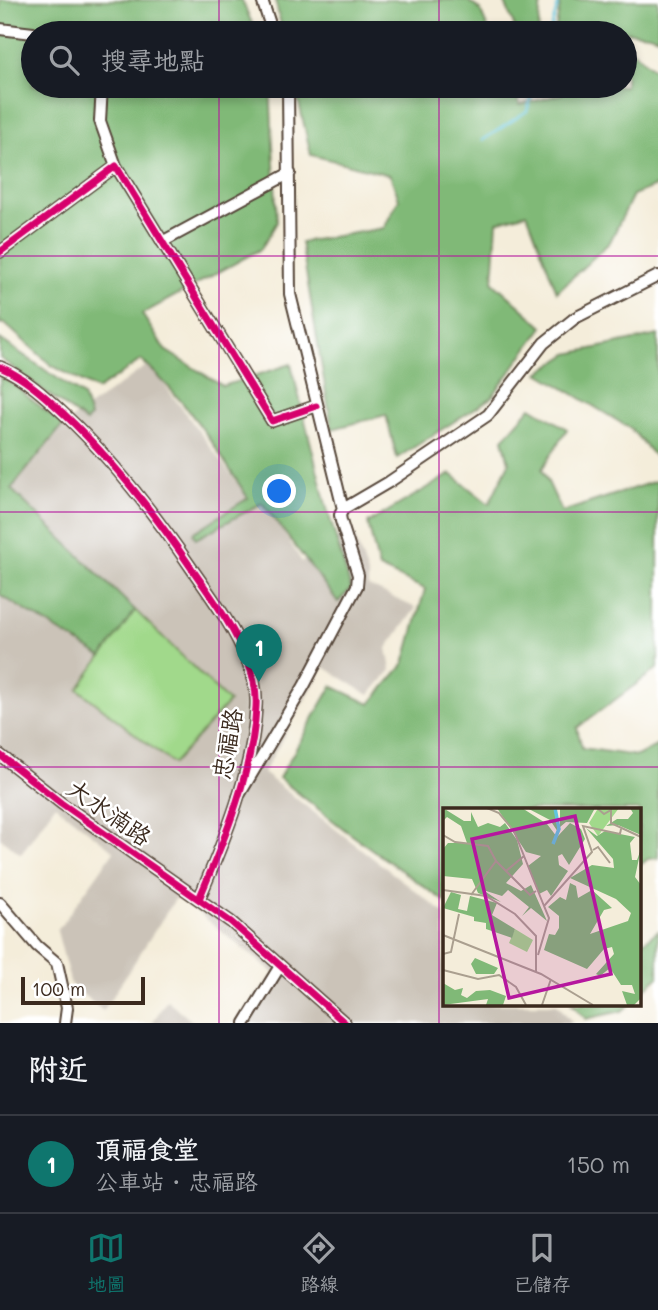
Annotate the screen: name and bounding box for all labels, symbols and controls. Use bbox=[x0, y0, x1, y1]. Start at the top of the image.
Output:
search box bbox=[21, 21, 637, 98]
icon: search bbox=[45, 41, 83, 79]
text: 搜尋地點 bbox=[101, 43, 205, 77]
your location bbox=[262, 474, 296, 508]
pin: 1 bbox=[236, 624, 282, 682]
street label: 忠福路 bbox=[205, 706, 248, 782]
street label: 大水湳路 bbox=[62, 772, 158, 852]
inset map bbox=[443, 808, 640, 1006]
scale bar bbox=[21, 974, 145, 1006]
text: 100 m bbox=[32, 976, 85, 1001]
text: 附近 bbox=[28, 1048, 88, 1088]
text: 頂福食堂 bbox=[95, 1132, 199, 1166]
text: 1 bbox=[46, 1149, 56, 1179]
text: 150 m bbox=[566, 1149, 630, 1179]
text: 公車站 · 忠福路 bbox=[95, 1166, 258, 1196]
tab: 地圖 bbox=[87, 1229, 126, 1296]
tab: 路線 bbox=[300, 1229, 339, 1296]
tab: 已儲存 bbox=[513, 1229, 571, 1296]

